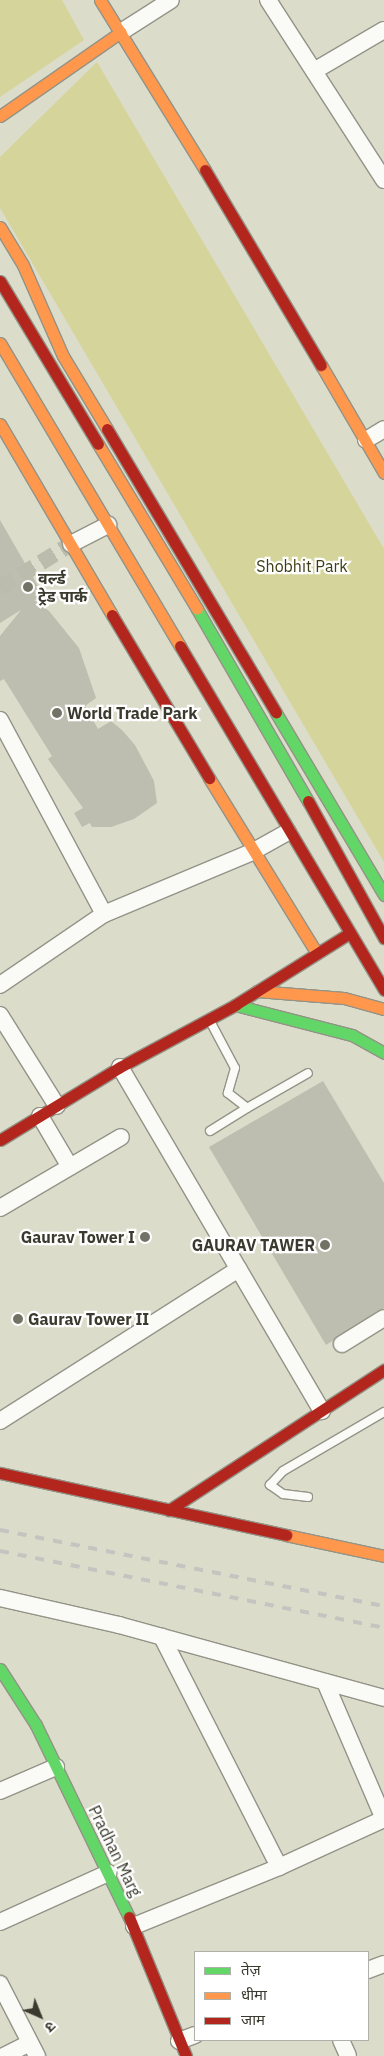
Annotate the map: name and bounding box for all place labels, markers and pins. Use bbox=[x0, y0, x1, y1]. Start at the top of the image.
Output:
place label: वर्ल्ड ट्रेड पार्क bbox=[38, 568, 87, 606]
marker: वर्ल्ड ट्रेड पार्क bbox=[22, 581, 34, 593]
place label: World Trade Park bbox=[67, 703, 198, 723]
marker: World Trade Park bbox=[51, 707, 63, 719]
place label: Gaurav Tower I bbox=[21, 1227, 135, 1247]
marker: Gaurav Tower I bbox=[139, 1231, 151, 1243]
place label: GAURAV TAWER bbox=[192, 1235, 315, 1255]
marker: GAURAV TAWER bbox=[319, 1239, 331, 1251]
place label: Gaurav Tower II bbox=[28, 1309, 149, 1329]
marker: Gaurav Tower II bbox=[12, 1313, 24, 1325]

